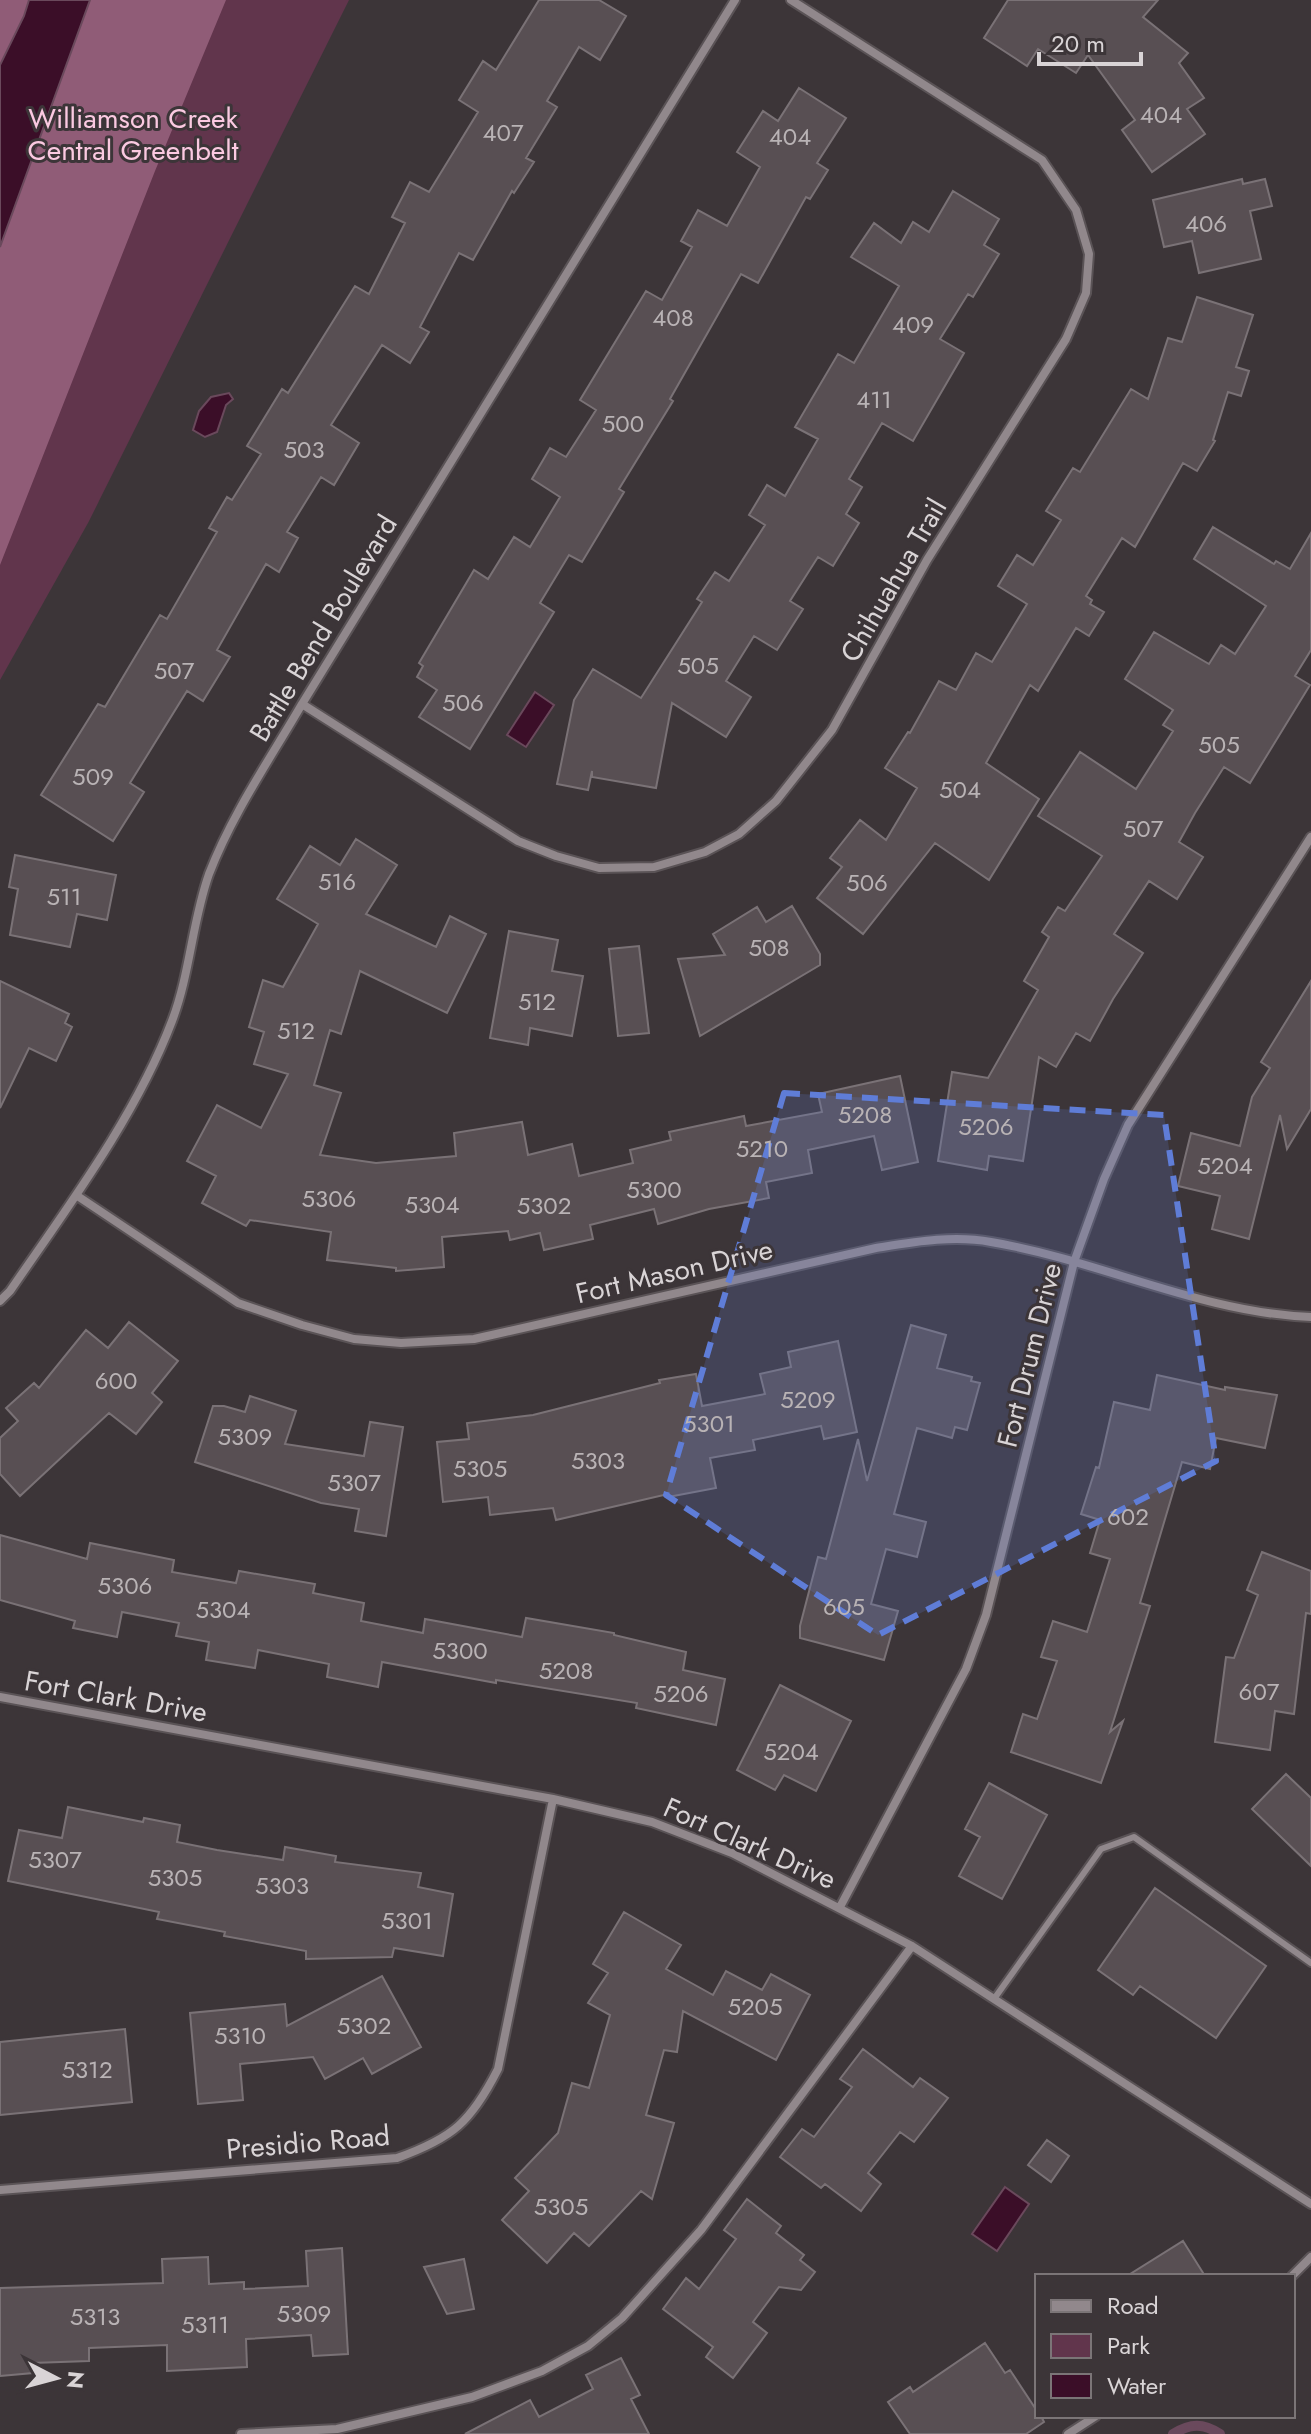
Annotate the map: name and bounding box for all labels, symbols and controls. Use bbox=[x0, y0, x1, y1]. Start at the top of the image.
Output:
scale bar bbox=[1039, 16, 1141, 66]
text: 20 m bbox=[1051, 26, 1105, 61]
house number: 404 bbox=[1140, 97, 1182, 132]
park label: Williamson Creek Central Greenbelt bbox=[28, 98, 239, 171]
house number: 407 bbox=[483, 115, 524, 150]
house number: 404 bbox=[769, 119, 811, 154]
house number: 406 bbox=[1185, 206, 1227, 241]
house number: 408 bbox=[652, 300, 694, 335]
house number: 409 bbox=[892, 307, 934, 342]
house number: 411 bbox=[856, 382, 892, 417]
house number: 500 bbox=[602, 406, 644, 441]
house number: 503 bbox=[283, 432, 325, 467]
street label: Chihuahua Trail bbox=[830, 491, 957, 670]
street label: Battle Bend Boulevard bbox=[239, 507, 408, 750]
house number: 505 bbox=[677, 648, 719, 683]
house number: 507 bbox=[154, 653, 195, 688]
house number: 506 bbox=[442, 685, 484, 720]
house number: 505 bbox=[1198, 727, 1240, 762]
house number: 509 bbox=[72, 759, 114, 794]
house number: 504 bbox=[939, 772, 981, 807]
house number: 507 bbox=[1123, 811, 1164, 846]
house number: 516 bbox=[318, 864, 356, 899]
house number: 506 bbox=[846, 865, 888, 900]
house number: 511 bbox=[46, 879, 82, 914]
house number: 508 bbox=[748, 930, 790, 965]
house number: 512 bbox=[518, 984, 556, 1019]
house number: 512 bbox=[277, 1013, 315, 1048]
house number: 5208 bbox=[838, 1097, 892, 1132]
house number: 5206 bbox=[958, 1109, 1014, 1144]
house number: 5210 bbox=[736, 1131, 788, 1166]
house number: 5204 bbox=[1197, 1148, 1253, 1183]
house number: 5300 bbox=[626, 1172, 682, 1207]
house number: 5306 bbox=[302, 1181, 356, 1216]
house number: 5304 bbox=[404, 1187, 460, 1222]
house number: 5302 bbox=[517, 1188, 571, 1223]
street label: Fort Mason Drive bbox=[571, 1229, 777, 1314]
street label: Fort Drum Drive bbox=[987, 1258, 1072, 1452]
house number: 600 bbox=[95, 1363, 137, 1398]
house number: 5209 bbox=[780, 1382, 836, 1417]
house number: 5301 bbox=[683, 1406, 735, 1441]
house number: 5309 bbox=[218, 1419, 272, 1454]
house number: 5303 bbox=[571, 1443, 625, 1478]
house number: 5305 bbox=[453, 1451, 507, 1486]
house number: 5307 bbox=[327, 1465, 381, 1500]
house number: 602 bbox=[1107, 1499, 1149, 1534]
house number: 5306 bbox=[98, 1568, 152, 1603]
house number: 605 bbox=[823, 1589, 865, 1624]
house number: 5304 bbox=[195, 1592, 251, 1627]
house number: 5300 bbox=[432, 1633, 488, 1668]
house number: 5208 bbox=[539, 1653, 593, 1688]
street label: Fort Clark Drive bbox=[21, 1660, 210, 1733]
house number: 607 bbox=[1239, 1674, 1280, 1709]
house number: 5206 bbox=[653, 1676, 709, 1711]
house number: 5204 bbox=[763, 1734, 819, 1769]
street label: Fort Clark Drive bbox=[657, 1787, 843, 1900]
house number: 5307 bbox=[28, 1842, 82, 1877]
house number: 5305 bbox=[148, 1860, 202, 1895]
house number: 5303 bbox=[255, 1868, 309, 1903]
house number: 5301 bbox=[381, 1903, 433, 1938]
house number: 5205 bbox=[727, 1989, 783, 2024]
house number: 5302 bbox=[337, 2008, 391, 2043]
house number: 5310 bbox=[214, 2018, 266, 2053]
house number: 5312 bbox=[61, 2052, 113, 2087]
street label: Presidio Road bbox=[224, 2115, 392, 2170]
house number: 5305 bbox=[534, 2189, 588, 2224]
legend bbox=[1035, 2274, 1295, 2418]
text: Road bbox=[1107, 2288, 1159, 2323]
house number: 5309 bbox=[277, 2296, 331, 2331]
house number: 5313 bbox=[70, 2299, 120, 2334]
house number: 5311 bbox=[181, 2307, 229, 2342]
text: Park bbox=[1107, 2328, 1150, 2363]
north arrow bbox=[16, 2338, 96, 2418]
text: Water bbox=[1107, 2368, 1167, 2403]
text: N bbox=[59, 2370, 93, 2390]

